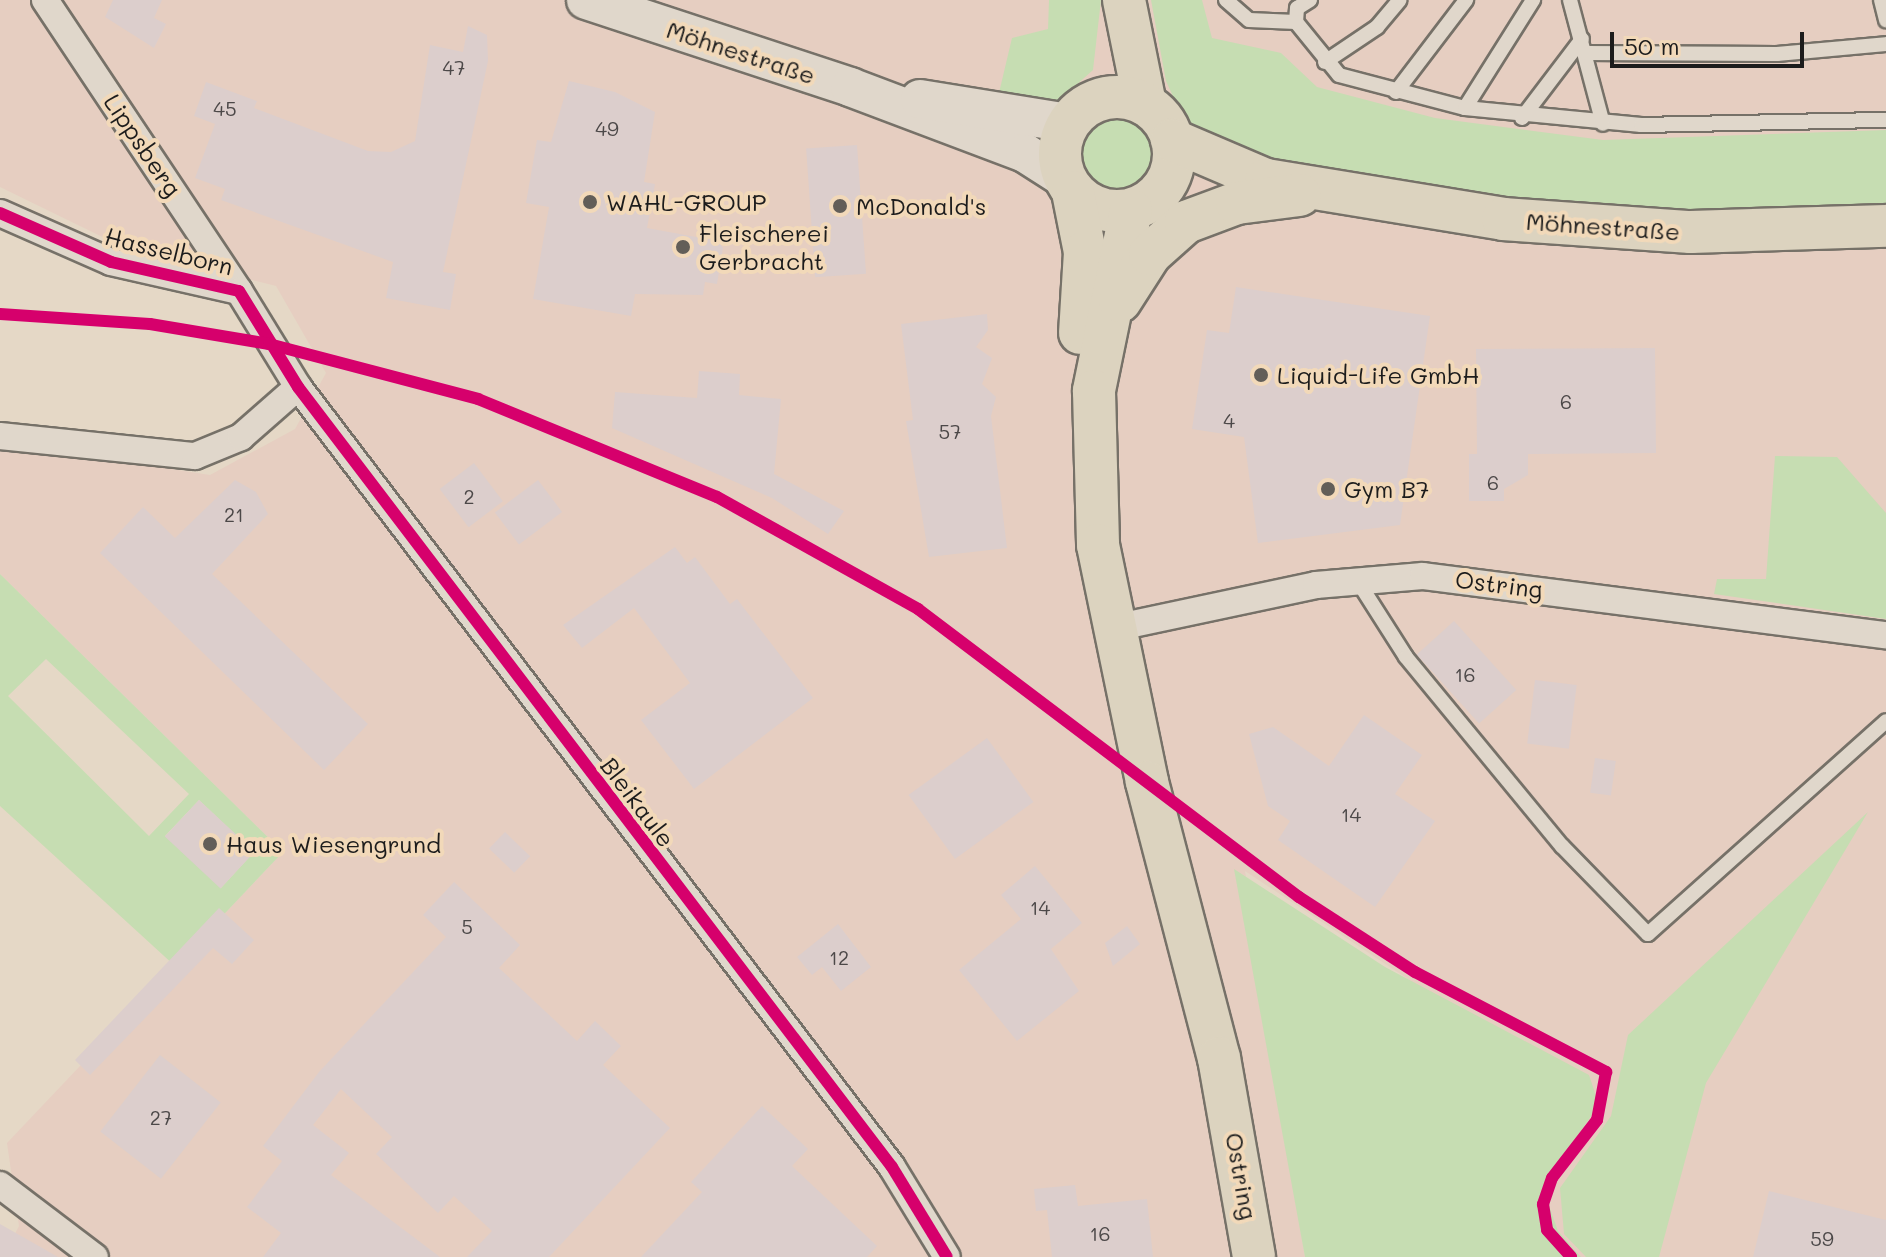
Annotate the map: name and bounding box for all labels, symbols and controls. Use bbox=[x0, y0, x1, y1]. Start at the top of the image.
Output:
street label: Möhnestraße bbox=[663, 14, 819, 90]
scale bar bbox=[1614, 16, 1808, 66]
text: 50 m bbox=[1624, 30, 1680, 61]
house number: 47 bbox=[443, 55, 465, 79]
street label: Lippsberg bbox=[98, 88, 188, 202]
house number: 45 bbox=[213, 96, 237, 120]
house number: 49 bbox=[595, 116, 619, 140]
place label: WAHL-GROUP bbox=[606, 188, 766, 216]
place label: McDonald's bbox=[856, 192, 986, 220]
marker: WAHL-GROUP bbox=[581, 193, 599, 211]
marker: McDonald's bbox=[831, 197, 849, 215]
street label: Möhnestraße bbox=[1525, 206, 1681, 246]
place label: Fleischerei Gerbracht bbox=[699, 219, 829, 275]
street label: Hasselborn bbox=[102, 221, 236, 281]
marker: Fleischerei Gerbracht bbox=[674, 238, 692, 256]
place label: Liquid-Life GmbH bbox=[1277, 361, 1479, 389]
marker: Liquid-Life GmbH bbox=[1252, 366, 1270, 384]
house number: 6 bbox=[1560, 389, 1572, 413]
house number: 4 bbox=[1223, 408, 1235, 432]
house number: 57 bbox=[939, 419, 961, 443]
house number: 6 bbox=[1487, 470, 1499, 494]
place label: Gym B7 bbox=[1344, 475, 1429, 503]
marker: Gym B7 bbox=[1319, 480, 1337, 498]
house number: 2 bbox=[463, 484, 475, 508]
house number: 21 bbox=[224, 502, 244, 526]
street label: Ostring bbox=[1454, 564, 1544, 604]
house number: 16 bbox=[1454, 662, 1476, 686]
street label: Bleikaule bbox=[595, 751, 681, 853]
house number: 14 bbox=[1341, 802, 1361, 826]
place label: Haus Wiesengrund bbox=[226, 830, 441, 858]
marker: Haus Wiesengrund bbox=[201, 835, 219, 853]
house number: 14 bbox=[1030, 895, 1050, 919]
house number: 5 bbox=[461, 914, 473, 938]
house number: 12 bbox=[829, 945, 849, 969]
house number: 27 bbox=[150, 1105, 172, 1129]
street label: Ostring bbox=[1220, 1130, 1264, 1222]
house number: 16 bbox=[1089, 1221, 1111, 1245]
house number: 59 bbox=[1810, 1226, 1834, 1250]

